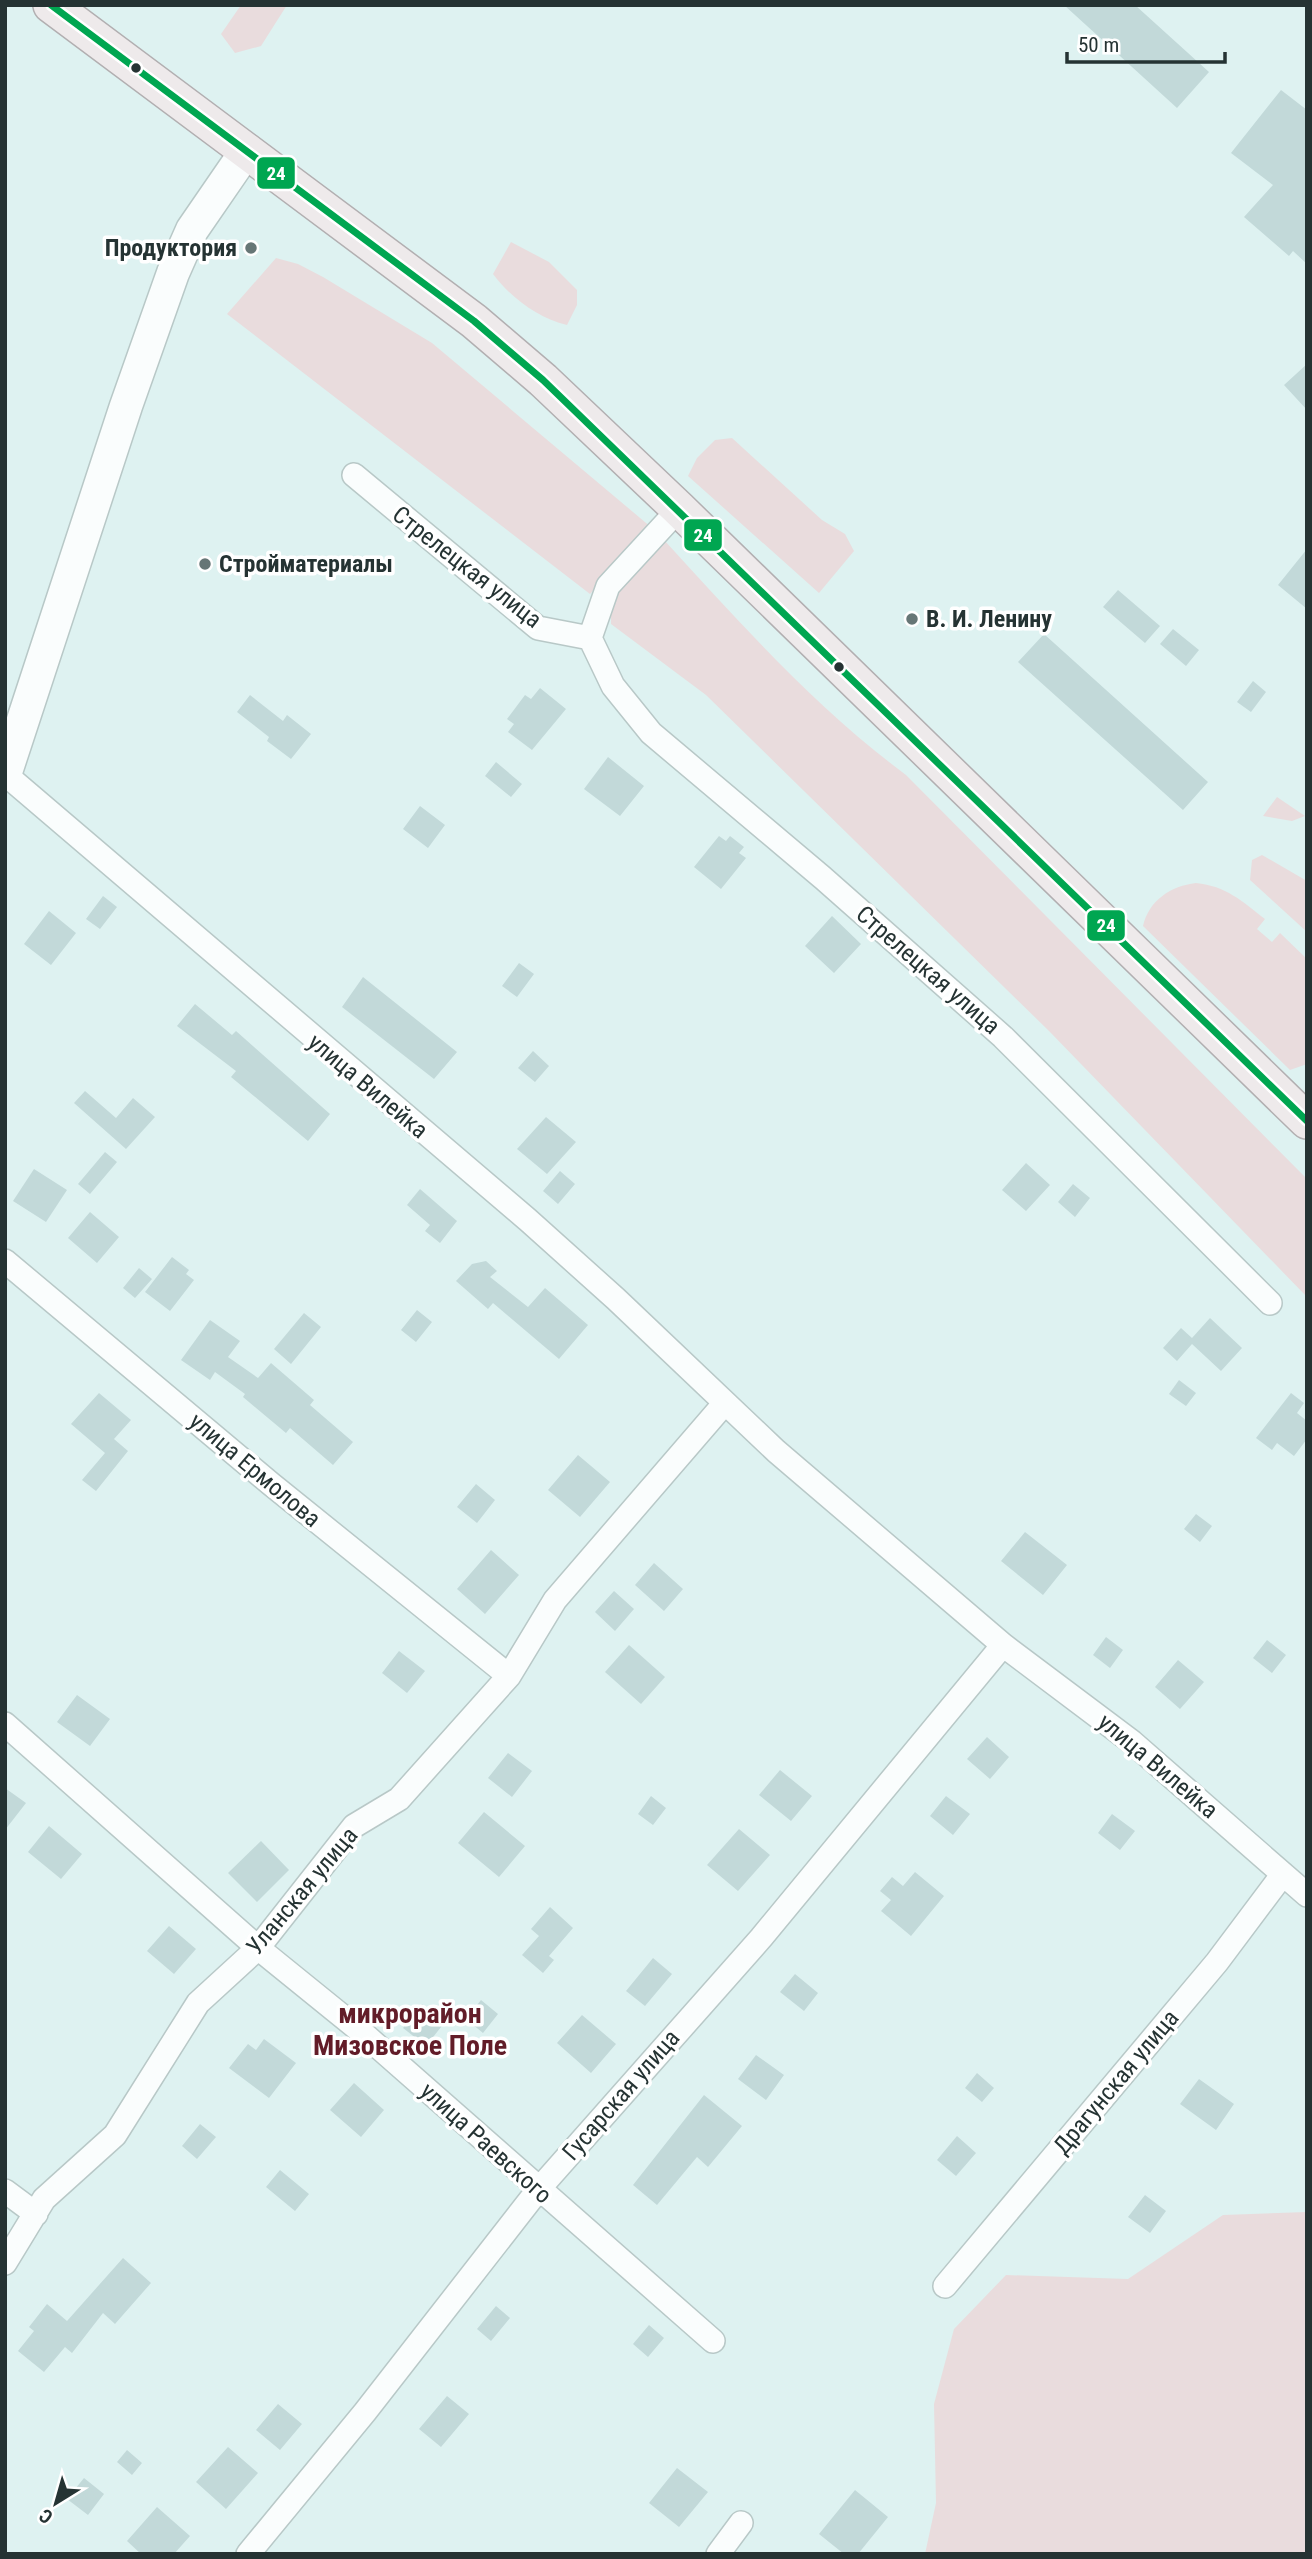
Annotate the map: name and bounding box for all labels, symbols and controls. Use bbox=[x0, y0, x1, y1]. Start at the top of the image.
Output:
scale bar bbox=[1067, 21, 1224, 65]
text: 50 m bbox=[1078, 33, 1119, 57]
unlabelled marker bbox=[129, 61, 143, 75]
line badge: 24 bbox=[256, 156, 296, 190]
text: 24 bbox=[266, 162, 286, 185]
place label: Продуктория bbox=[105, 234, 237, 262]
marker: Продуктория bbox=[243, 240, 259, 256]
street label: Стрелецкая улица bbox=[387, 500, 547, 634]
line badge: 24 bbox=[683, 518, 723, 552]
text: 24 bbox=[693, 524, 713, 547]
place label: Стройматериалы bbox=[219, 550, 393, 578]
marker: Стройматериалы bbox=[197, 556, 213, 572]
place label: В. И. Ленину bbox=[926, 605, 1052, 633]
marker: В. И. Ленину bbox=[904, 611, 920, 627]
unlabelled marker bbox=[832, 660, 846, 674]
street label: Стрелецкая улица bbox=[850, 900, 1006, 1040]
line badge: 24 bbox=[1086, 909, 1126, 942]
text: 24 bbox=[1096, 914, 1116, 937]
street label: улица Вилейка bbox=[302, 1028, 434, 1144]
street label: улица Ермолова bbox=[184, 1407, 326, 1533]
street label: улица Вилейка bbox=[1092, 1708, 1224, 1824]
street label: Уланская улица bbox=[241, 1822, 363, 1960]
district label: микрорайон Мизовское Поле bbox=[313, 1997, 507, 2062]
street label: Драгунская улица bbox=[1048, 2004, 1184, 2160]
street label: Гусарская улица bbox=[557, 2024, 685, 2166]
street label: улица Раевского bbox=[415, 2077, 557, 2209]
north arrow bbox=[21, 2468, 91, 2538]
text: С bbox=[35, 2504, 57, 2529]

